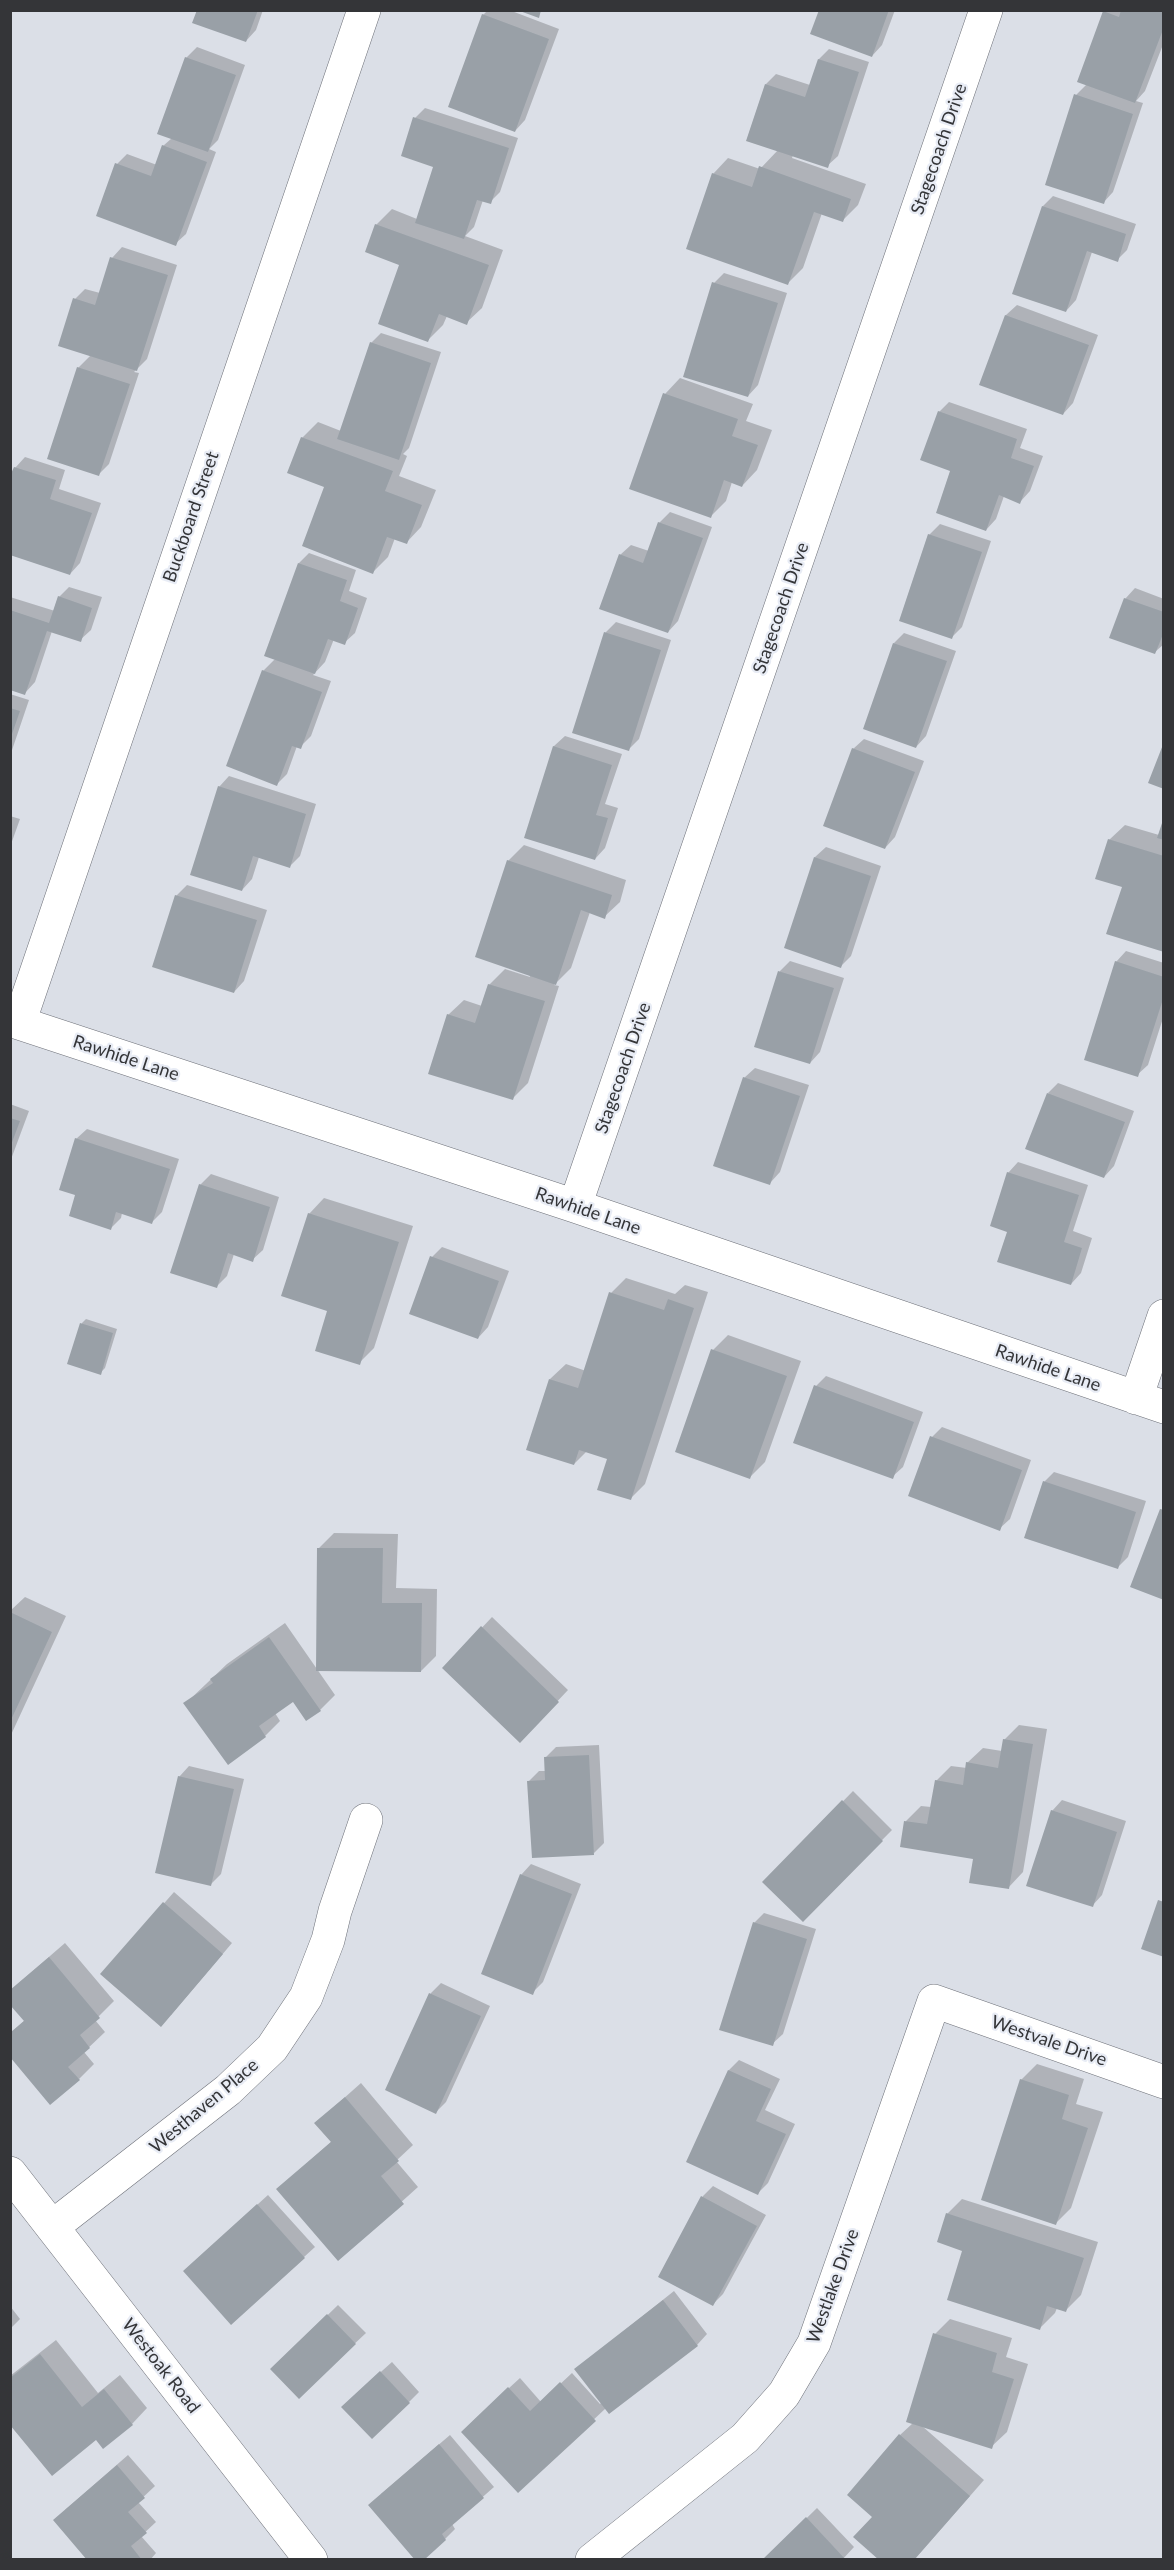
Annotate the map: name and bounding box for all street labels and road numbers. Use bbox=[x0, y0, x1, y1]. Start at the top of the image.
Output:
street label: Stagecoach Drive bbox=[906, 81, 972, 217]
street label: Buckboard Street bbox=[159, 449, 223, 585]
street label: Stagecoach Drive bbox=[748, 540, 814, 676]
street label: Stagecoach Drive bbox=[590, 1000, 656, 1136]
street label: Rawhide Lane bbox=[70, 1031, 182, 1085]
street label: Rawhide Lane bbox=[532, 1183, 644, 1239]
street label: Rawhide Lane bbox=[992, 1340, 1104, 1396]
street label: Westvale Drive bbox=[988, 2011, 1110, 2071]
street label: Westhaven Place bbox=[145, 2054, 263, 2158]
street label: Westlake Drive bbox=[802, 2226, 864, 2346]
street label: Westoak Road bbox=[117, 2314, 205, 2418]

